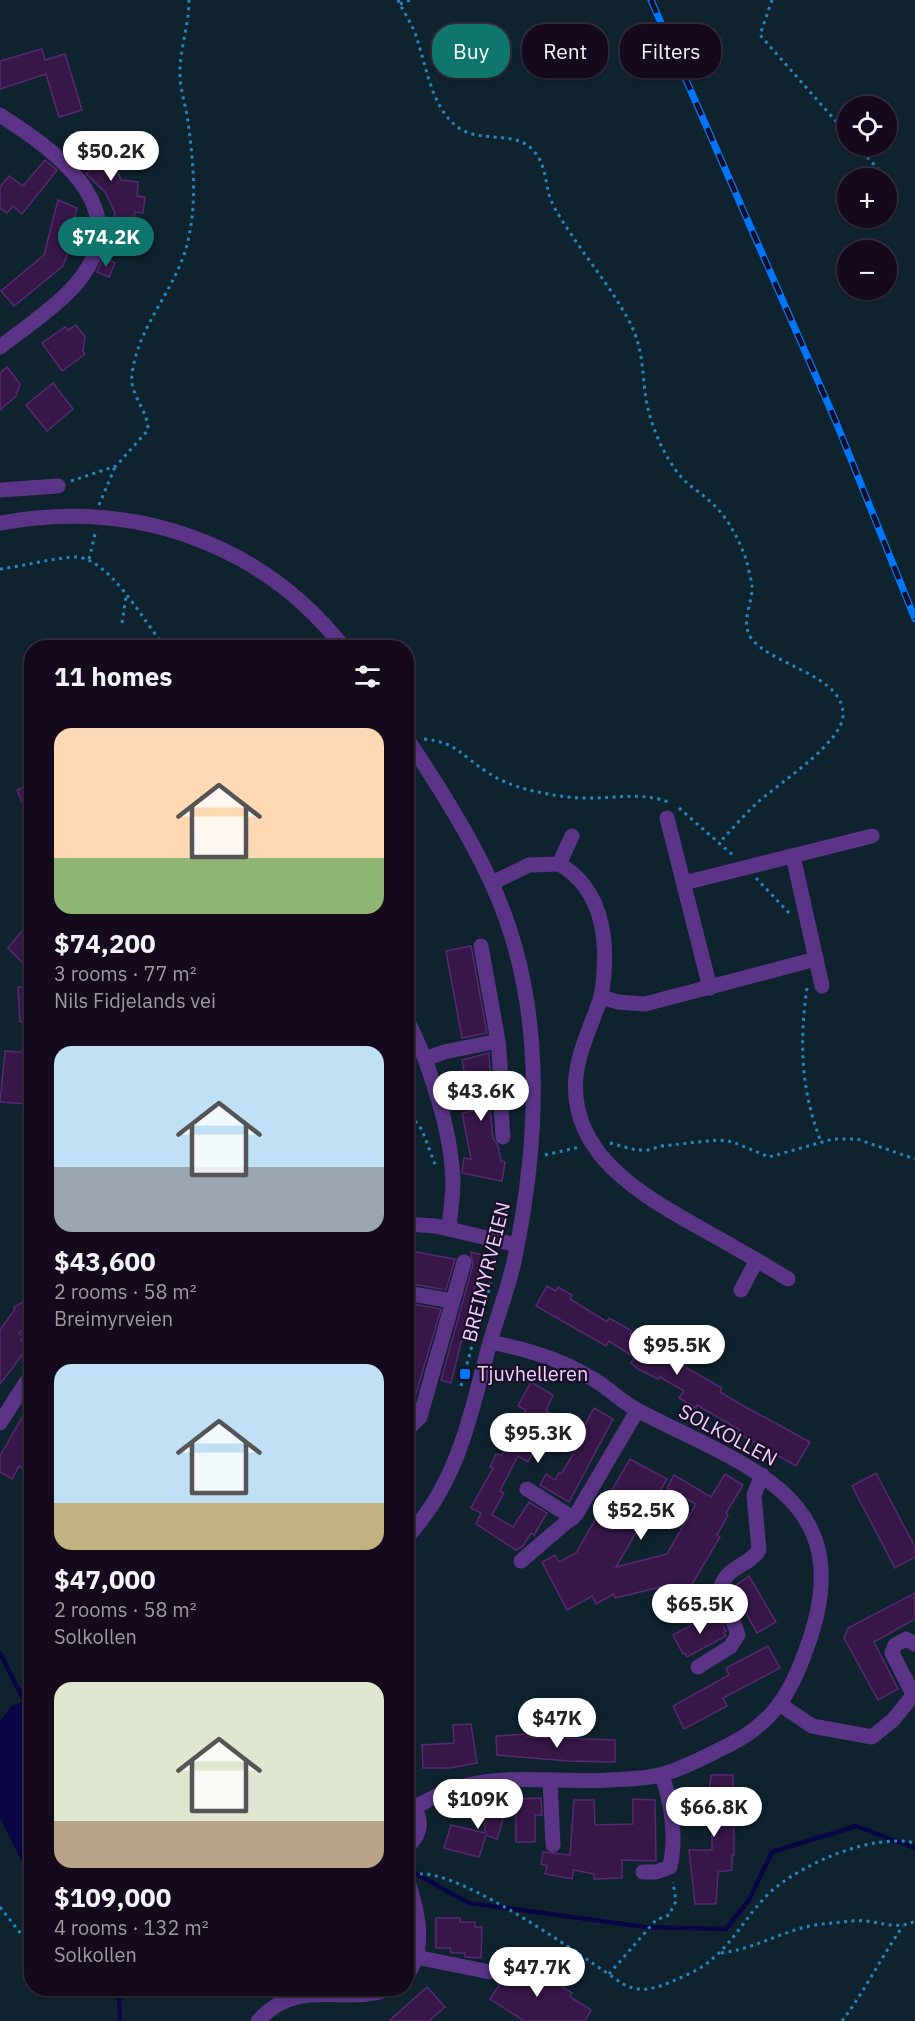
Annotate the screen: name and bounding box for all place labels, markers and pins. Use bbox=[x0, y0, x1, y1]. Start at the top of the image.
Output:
pin: $50.2K bbox=[62, 131, 160, 182]
pin: $74.2K bbox=[57, 217, 155, 268]
pin: $43.6K bbox=[432, 1071, 530, 1122]
pin: $95.5K bbox=[628, 1325, 726, 1376]
place label: Tjuvhelleren bbox=[477, 1360, 588, 1387]
marker: Tjuvhelleren bbox=[458, 1367, 472, 1381]
pin: $95.3K bbox=[489, 1413, 587, 1464]
pin: $52.5K bbox=[592, 1490, 690, 1541]
pin: $65.5K bbox=[651, 1584, 749, 1635]
pin: $47K bbox=[521, 1698, 593, 1749]
pin: $109K bbox=[436, 1779, 520, 1830]
pin: $66.8K bbox=[665, 1787, 763, 1838]
pin: $47.7K bbox=[488, 1947, 586, 1998]

